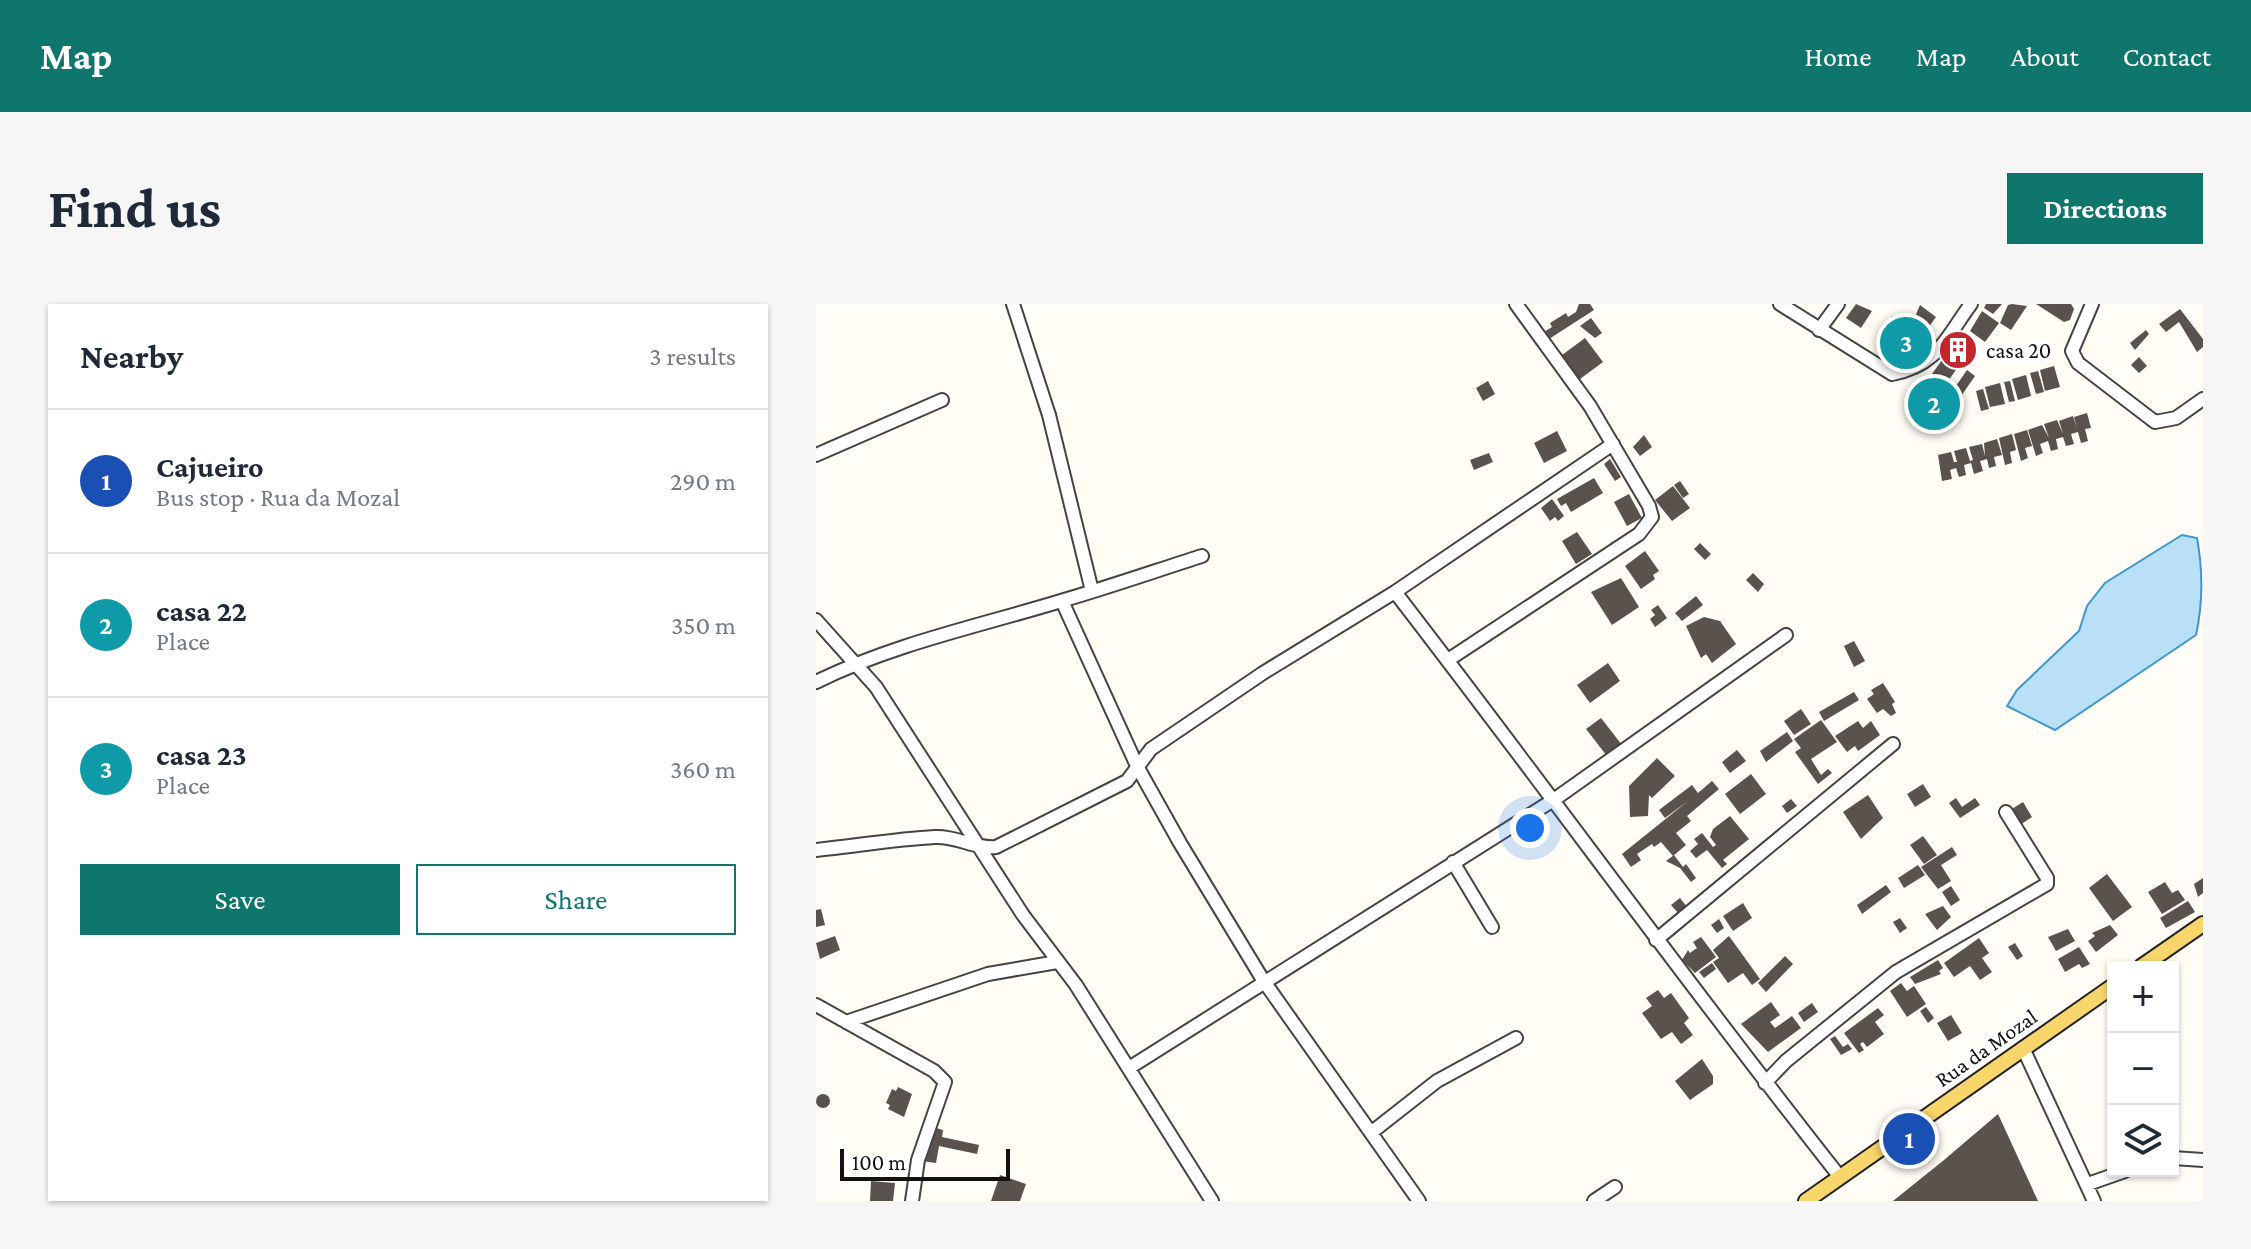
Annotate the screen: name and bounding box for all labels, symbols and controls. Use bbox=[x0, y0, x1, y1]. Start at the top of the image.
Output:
text: Map bbox=[40, 35, 113, 77]
text: Home bbox=[1805, 41, 1872, 72]
text: Map bbox=[1916, 41, 1967, 72]
text: About bbox=[2011, 41, 2079, 72]
text: Contact bbox=[2123, 41, 2211, 72]
button: Directions bbox=[2007, 173, 2203, 244]
text: Find us bbox=[48, 177, 221, 239]
pin: 3 bbox=[1880, 313, 1932, 373]
building icon: casa 20 bbox=[1937, 329, 1979, 371]
text: Nearby bbox=[80, 338, 183, 375]
place label: casa 20 bbox=[1986, 338, 2051, 363]
text: 3 results bbox=[649, 342, 736, 371]
pin: 2 bbox=[1908, 374, 1960, 434]
text: Cajueiro bbox=[156, 450, 264, 483]
text: 1 bbox=[101, 467, 111, 496]
text: 290 m bbox=[670, 467, 736, 496]
text: Bus stop · Rua da Mozal bbox=[156, 483, 400, 512]
text: casa 22 bbox=[156, 594, 247, 627]
text: 2 bbox=[99, 611, 113, 640]
text: 350 m bbox=[671, 611, 736, 640]
text: Place bbox=[156, 627, 210, 656]
text: casa 23 bbox=[156, 738, 247, 771]
text: 3 bbox=[100, 755, 112, 784]
text: 360 m bbox=[670, 755, 736, 784]
text: Place bbox=[156, 771, 210, 800]
your location bbox=[1510, 808, 1550, 848]
button: Save bbox=[80, 864, 400, 935]
button: Share bbox=[416, 864, 736, 935]
map controls bbox=[2107, 961, 2179, 1177]
button: + bbox=[2107, 961, 2179, 1033]
street label: Rua da Mozal bbox=[1930, 1004, 2042, 1092]
button: − bbox=[2107, 1033, 2179, 1105]
button: layers bbox=[2107, 1105, 2179, 1177]
pin: 1 bbox=[1883, 1109, 1935, 1169]
scale bar bbox=[840, 1145, 1010, 1181]
text: 100 m bbox=[852, 1150, 906, 1175]

